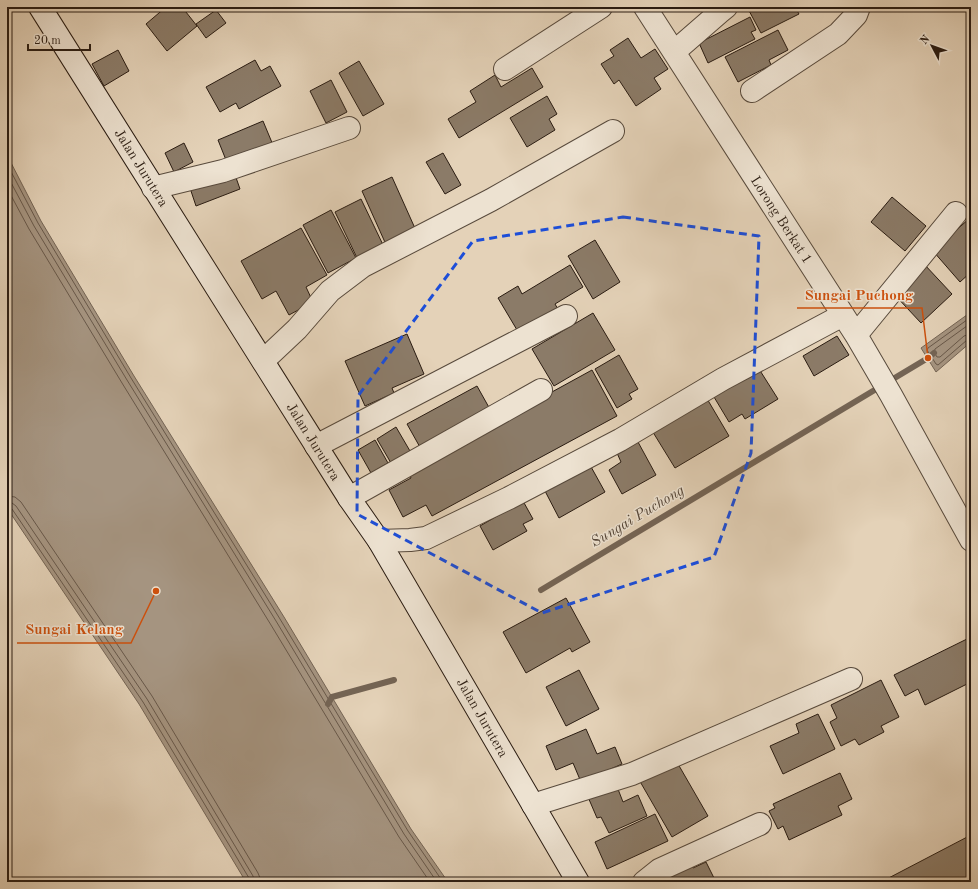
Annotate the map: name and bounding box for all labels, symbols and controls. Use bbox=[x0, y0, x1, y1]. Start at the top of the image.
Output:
scale bar bbox=[28, 26, 90, 52]
north arrow bbox=[912, 26, 952, 66]
text: N bbox=[919, 33, 933, 47]
text: 20 m bbox=[34, 35, 61, 47]
street label: Jalan Jurutera bbox=[112, 127, 171, 209]
street label: Lorong Berkat 1 bbox=[748, 174, 814, 266]
callout: Sungai Puchong bbox=[797, 281, 922, 308]
text: Sungai Puchong bbox=[805, 289, 914, 304]
street label: Jalan Jurutera bbox=[284, 401, 343, 483]
water label: Sungai Puchong bbox=[589, 483, 687, 551]
callout: Sungai Kelang bbox=[17, 616, 131, 643]
text: Sungai Kelang bbox=[25, 623, 124, 638]
street label: Jalan Jurutera bbox=[454, 676, 510, 760]

